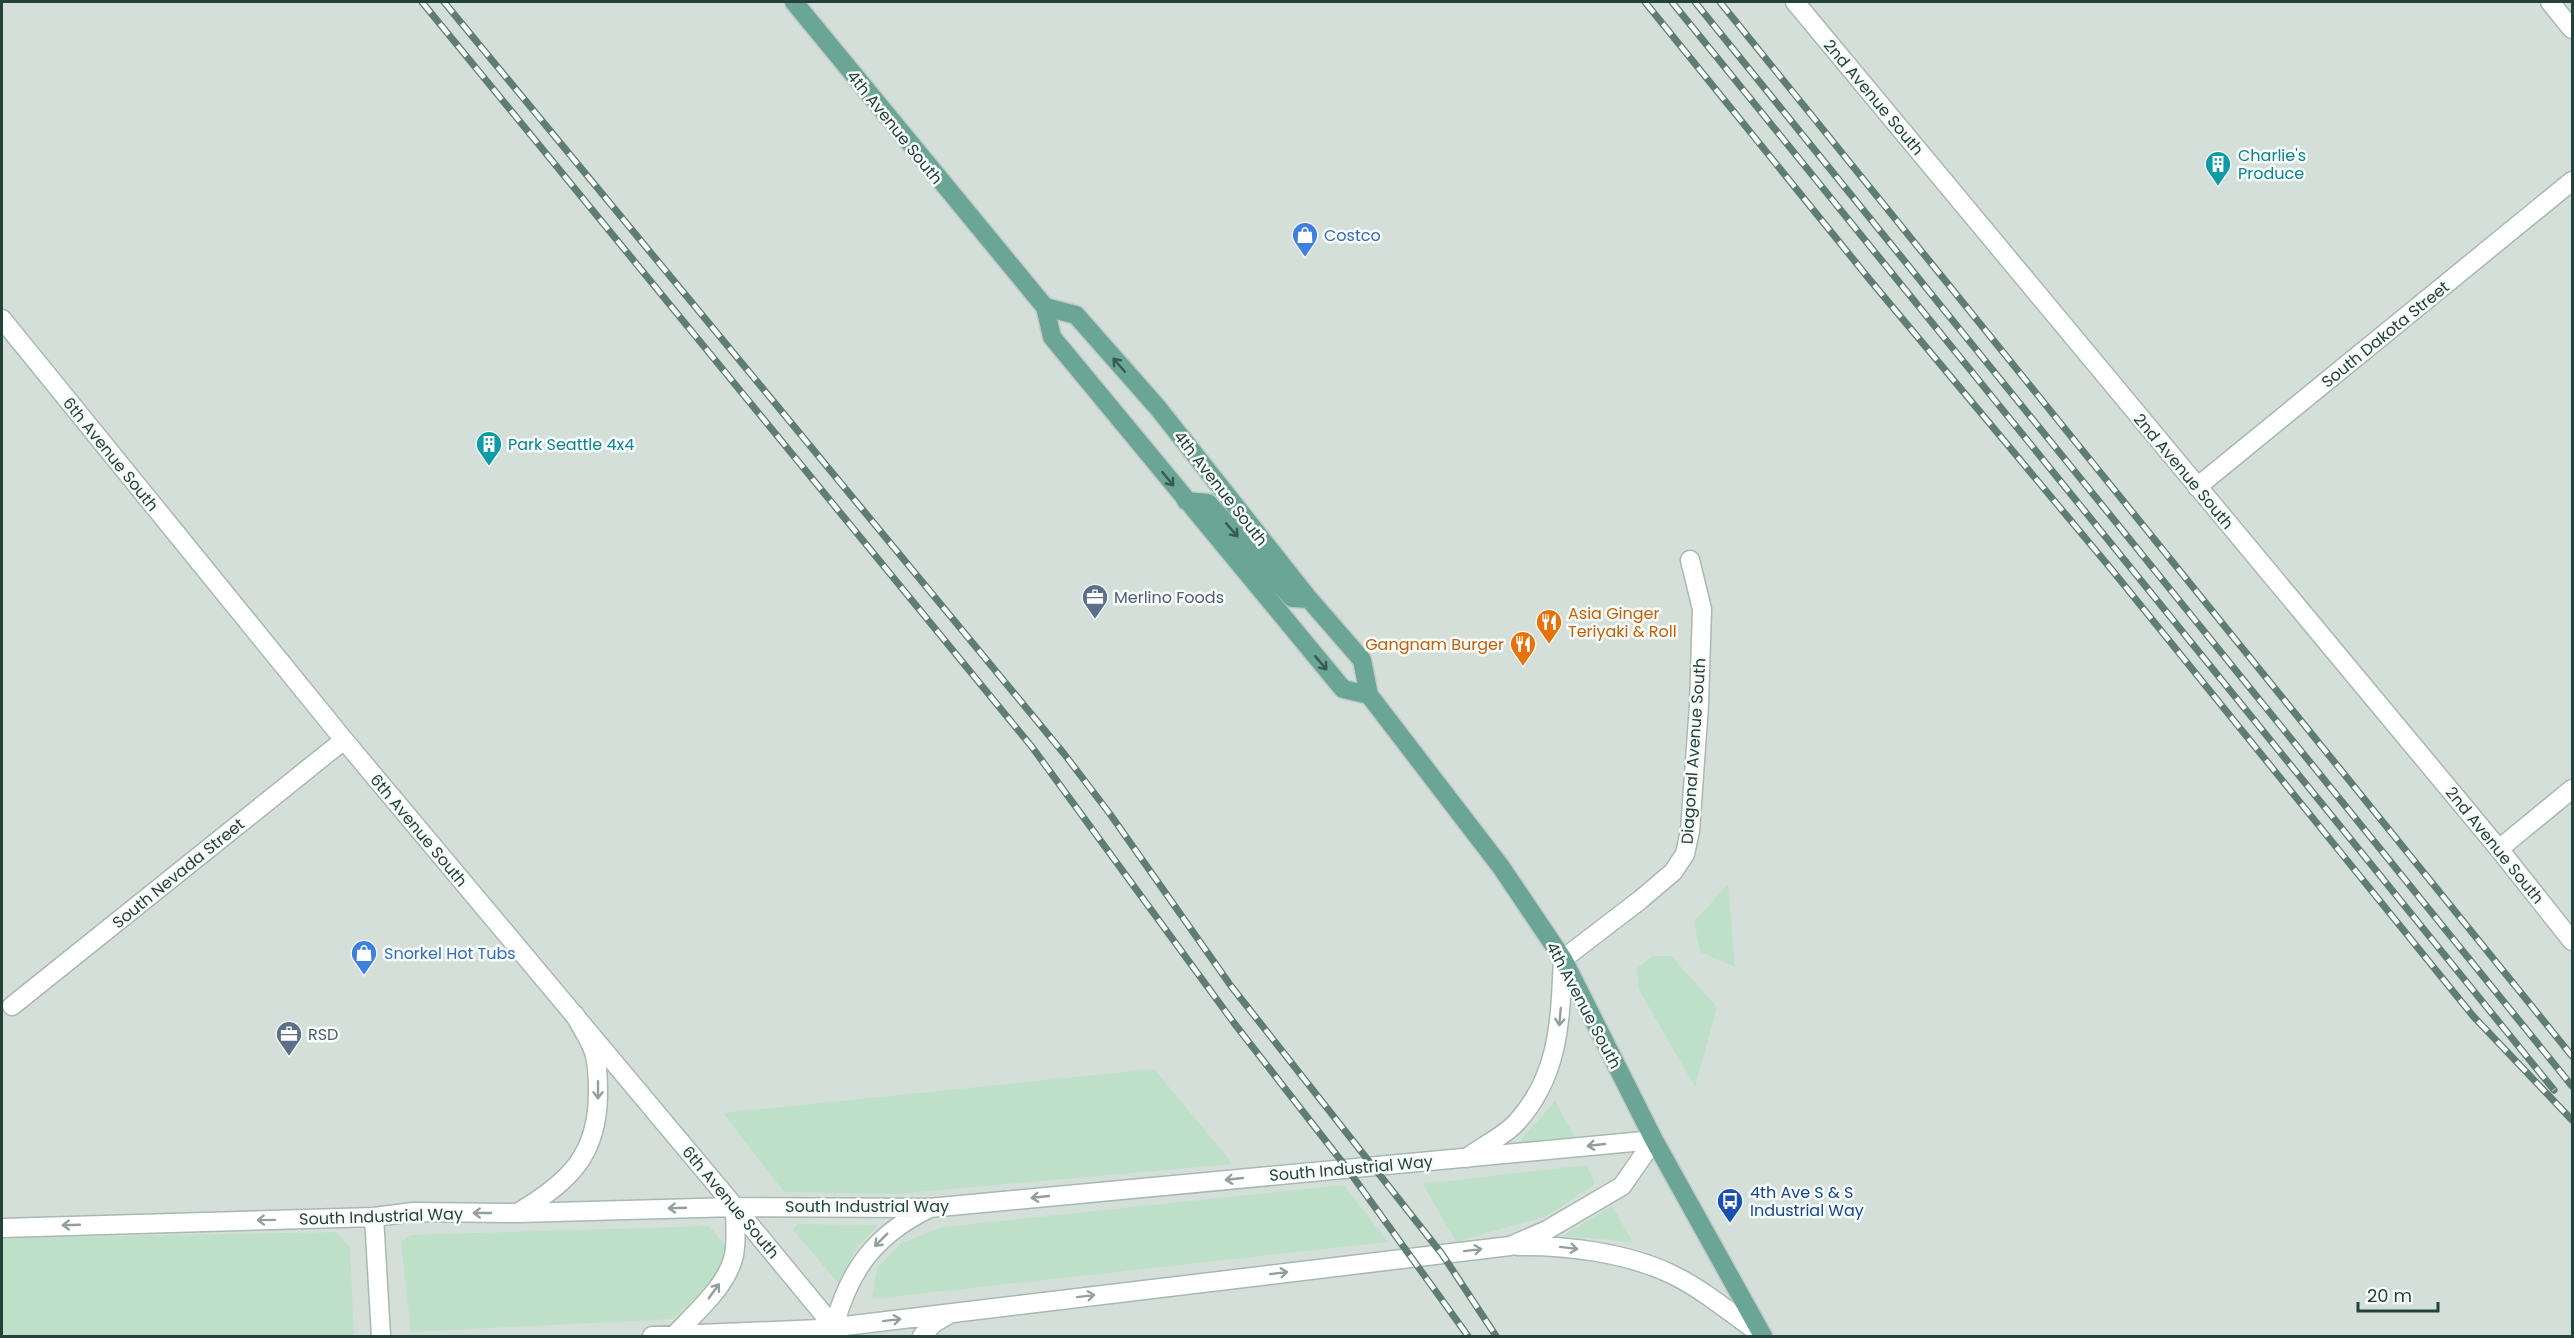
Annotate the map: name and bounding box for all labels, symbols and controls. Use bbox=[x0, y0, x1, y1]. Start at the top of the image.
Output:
street label: 2nd Avenue South bbox=[1818, 34, 1929, 160]
street label: 4th Avenue South bbox=[841, 65, 948, 189]
place label: Charlie's Produce bbox=[2238, 144, 2306, 185]
building icon: Charlie's Produce bbox=[2203, 149, 2233, 187]
shop icon: Costco bbox=[1290, 220, 1320, 258]
place label: Costco bbox=[1324, 224, 1381, 247]
street label: South Dakota Street bbox=[2316, 275, 2454, 393]
one-way arrow bbox=[1112, 357, 1126, 372]
street label: 6th Avenue South bbox=[57, 392, 164, 516]
street label: 2nd Avenue South bbox=[2128, 408, 2239, 534]
street label: 4th Avenue South bbox=[1168, 426, 1273, 551]
building icon: Park Seattle 4x4 bbox=[474, 429, 504, 467]
place label: Park Seattle 4x4 bbox=[508, 433, 634, 456]
one-way arrow bbox=[1161, 471, 1174, 487]
one-way arrow bbox=[1225, 522, 1239, 537]
office icon: Merlino Foods bbox=[1080, 582, 1110, 620]
place label: Merlino Foods bbox=[1114, 586, 1224, 609]
place label: Asia Ginger Teriyaki & Roll bbox=[1568, 602, 1677, 643]
restaurant icon: Asia Ginger Teriyaki & Roll bbox=[1534, 607, 1564, 645]
restaurant icon: Gangnam Burger bbox=[1508, 629, 1538, 667]
place label: Gangnam Burger bbox=[1365, 633, 1504, 656]
one-way arrow bbox=[1314, 655, 1328, 670]
street label: Diagonal Avenue South bbox=[1676, 657, 1711, 845]
street label: 6th Avenue South bbox=[365, 769, 473, 892]
street label: 2nd Avenue South bbox=[2440, 782, 2549, 909]
street label: South Nevada Street bbox=[107, 813, 249, 934]
shop icon: Snorkel Hot Tubs bbox=[349, 938, 379, 976]
street label: 4th Avenue South bbox=[1540, 938, 1627, 1073]
place label: Snorkel Hot Tubs bbox=[384, 942, 516, 965]
one-way arrow bbox=[1554, 1007, 1565, 1027]
office icon: RSD bbox=[274, 1019, 304, 1057]
place label: RSD bbox=[308, 1023, 338, 1046]
one-way arrow bbox=[592, 1079, 604, 1099]
one-way arrow bbox=[1586, 1140, 1606, 1151]
street label: 6th Avenue South bbox=[677, 1141, 785, 1264]
street label: South Industrial Way bbox=[1268, 1150, 1434, 1187]
one-way arrow bbox=[1225, 1174, 1245, 1185]
place label: 4th Ave S & S Industrial Way bbox=[1750, 1181, 1864, 1222]
bus stop icon: 4th Ave S & S Industrial Way bbox=[1715, 1186, 1745, 1224]
one-way arrow bbox=[1031, 1192, 1051, 1203]
street label: South Industrial Way bbox=[785, 1195, 949, 1218]
street label: South Industrial Way bbox=[299, 1202, 463, 1231]
one-way arrow bbox=[667, 1203, 687, 1214]
one-way arrow bbox=[472, 1207, 492, 1218]
one-way arrow bbox=[257, 1214, 277, 1225]
one-way arrow bbox=[62, 1220, 82, 1231]
one-way arrow bbox=[874, 1233, 888, 1248]
one-way arrow bbox=[1558, 1243, 1578, 1254]
one-way arrow bbox=[1463, 1244, 1482, 1255]
one-way arrow bbox=[1269, 1268, 1289, 1279]
scale bar bbox=[2358, 1275, 2438, 1313]
one-way arrow bbox=[707, 1283, 720, 1299]
text: 20 m bbox=[2367, 1283, 2412, 1308]
one-way arrow bbox=[1075, 1290, 1095, 1301]
one-way arrow bbox=[882, 1314, 902, 1325]

